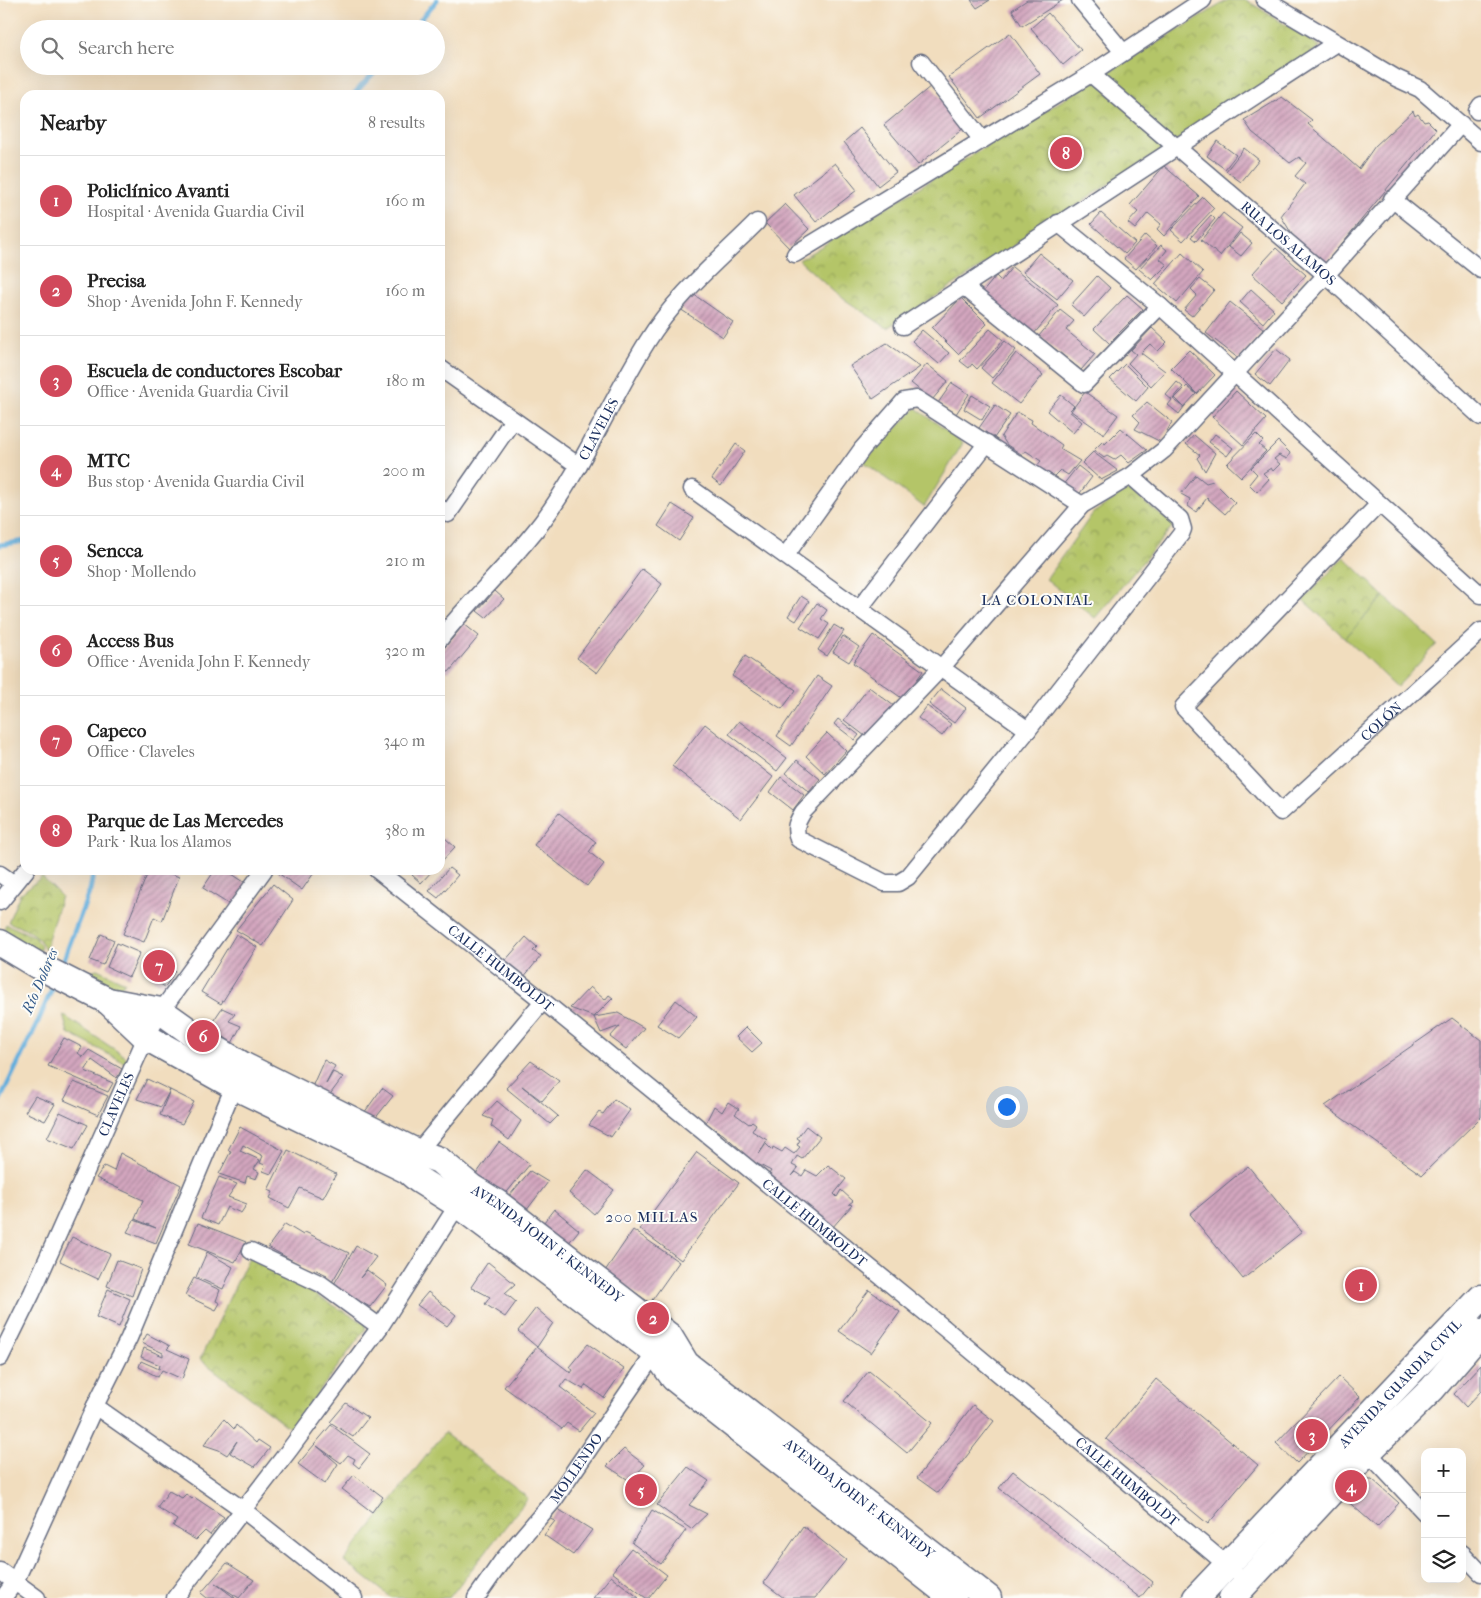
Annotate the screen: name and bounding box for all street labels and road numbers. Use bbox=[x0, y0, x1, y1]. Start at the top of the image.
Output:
street label: RUA LOS ALAMOS bbox=[1237, 198, 1339, 289]
street label: CLAVELES bbox=[575, 395, 622, 464]
street label: COLÓN bbox=[1357, 698, 1406, 745]
street label: CALLE HUMBOLDT bbox=[444, 921, 558, 1016]
street label: CLAVELES bbox=[95, 1070, 138, 1139]
street label: CALLE HUMBOLDT bbox=[759, 1175, 871, 1271]
street label: AVENIDA JOHN F. KENNEDY bbox=[467, 1181, 627, 1307]
street label: AVENIDA GUARDIA CIVIL bbox=[1335, 1316, 1466, 1452]
street label: MOLLENDO bbox=[546, 1430, 606, 1507]
street label: CALLE HUMBOLDT bbox=[1072, 1433, 1183, 1531]
street label: AVENIDA JOHN F. KENNEDY bbox=[780, 1434, 938, 1563]

